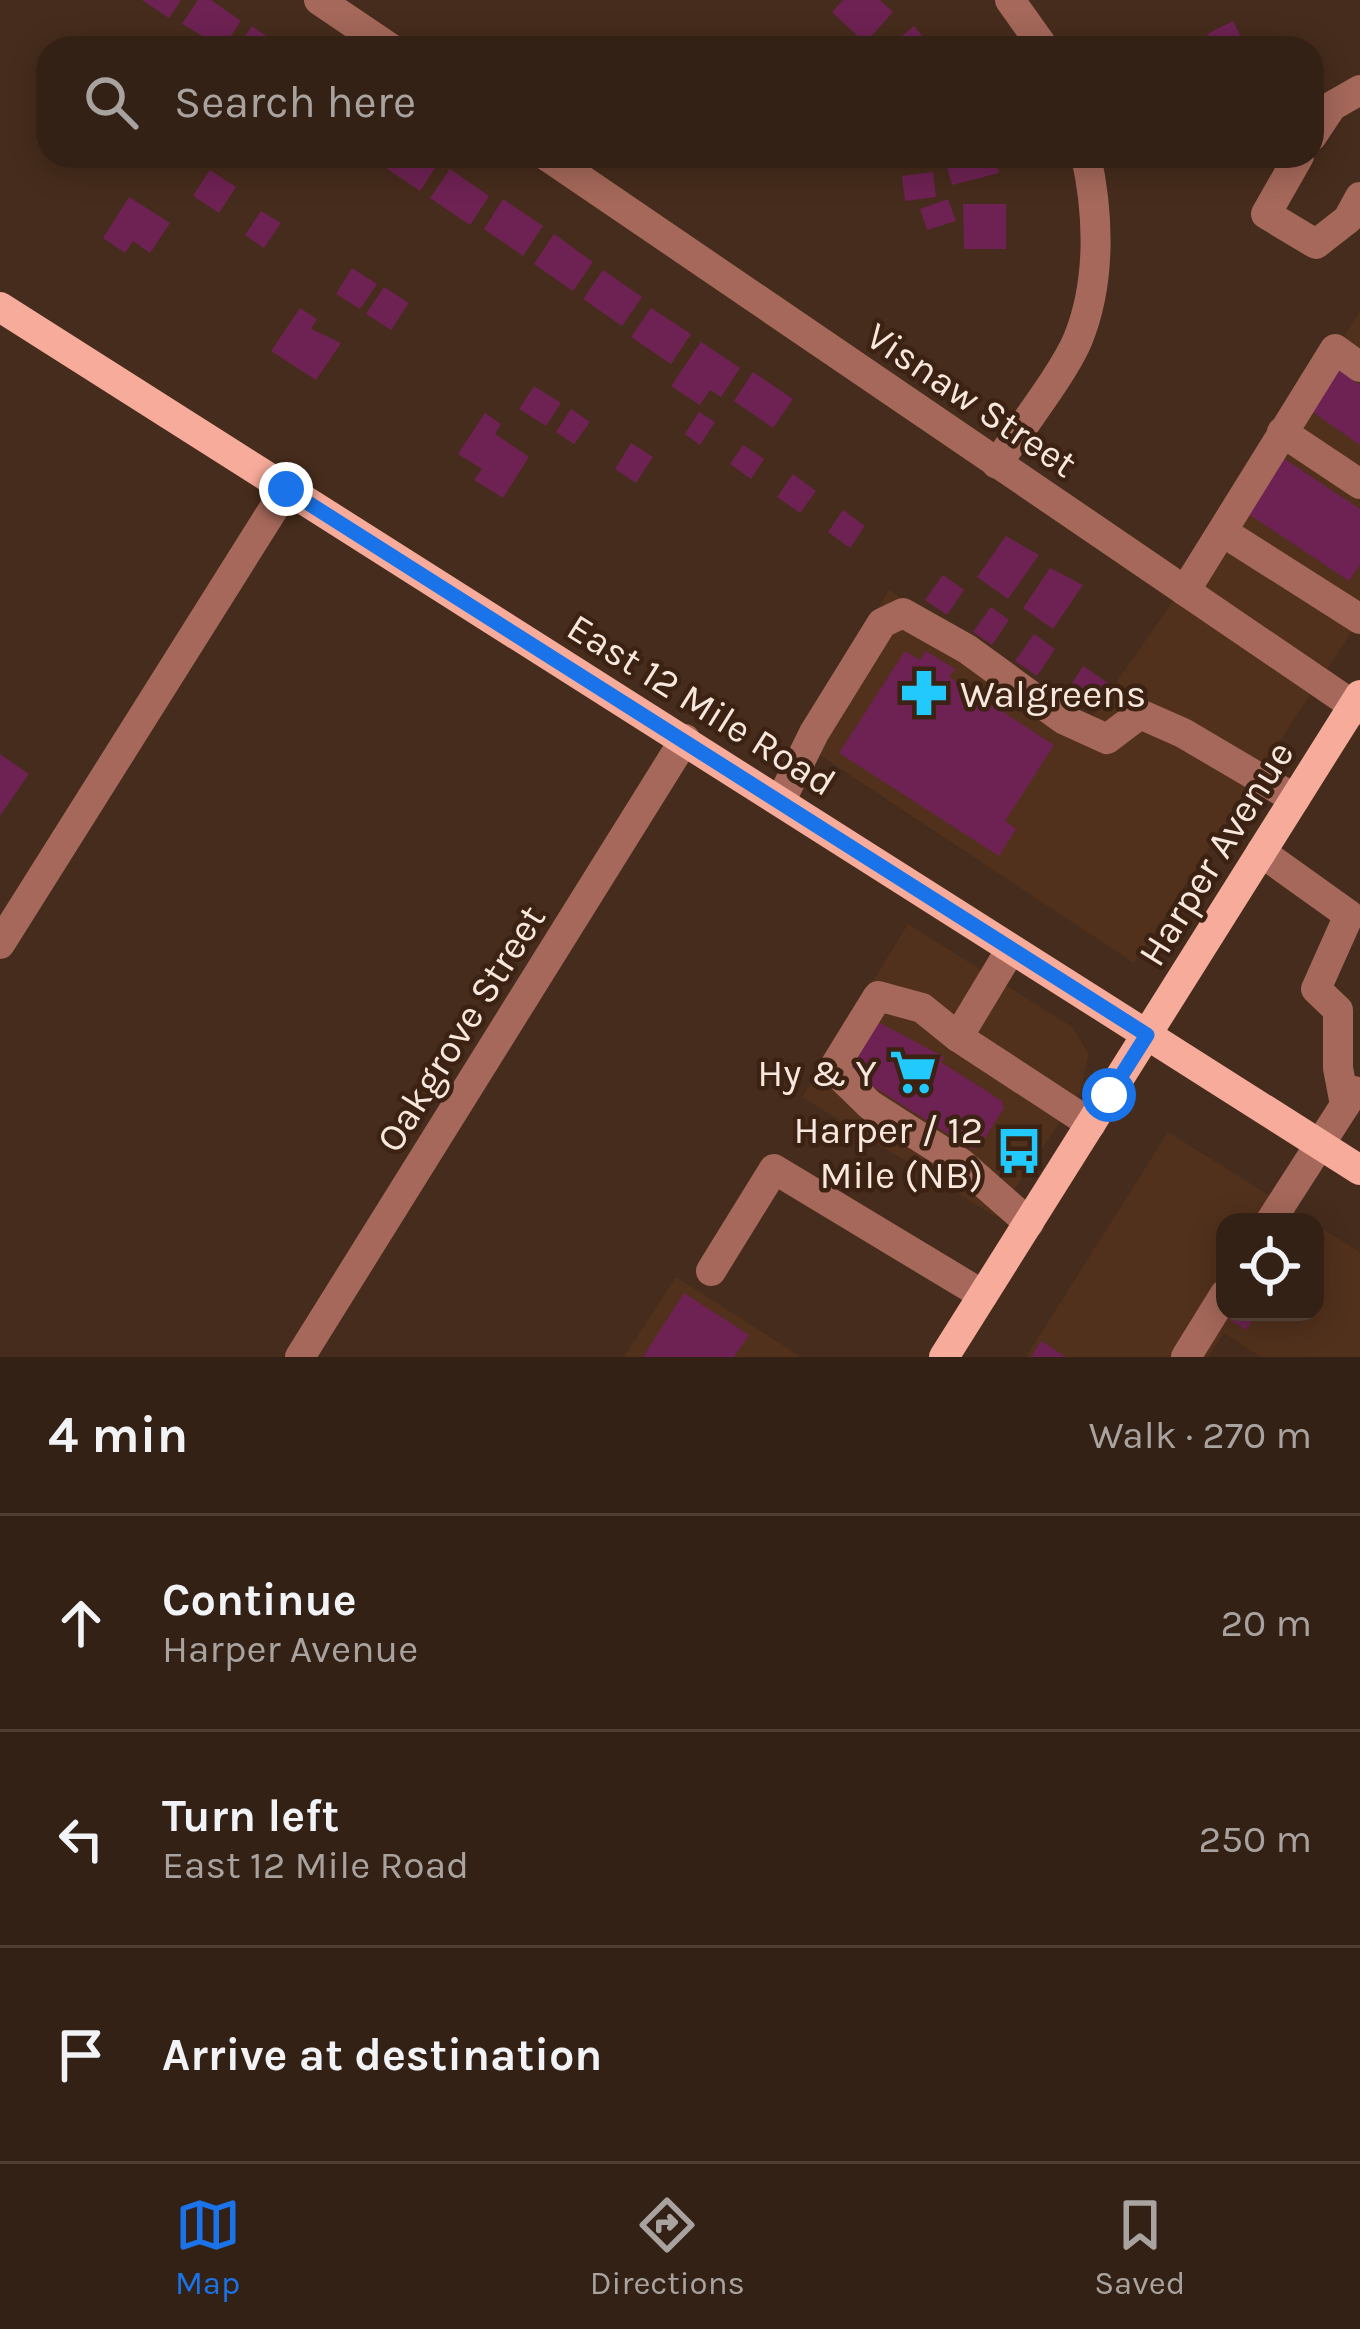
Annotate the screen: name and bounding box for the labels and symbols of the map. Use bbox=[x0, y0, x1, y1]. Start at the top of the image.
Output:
street label: Visnaw Street bbox=[858, 313, 1085, 487]
route end bbox=[259, 462, 313, 516]
street label: East 12 Mile Road bbox=[559, 604, 844, 806]
pharmacy icon: Walgreens bbox=[899, 668, 949, 718]
place label: Walgreens bbox=[960, 671, 1146, 717]
street label: Harper Avenue bbox=[1128, 733, 1303, 974]
street label: Oakgrove Street bbox=[367, 897, 555, 1160]
supermarket icon: Hy & Y bbox=[888, 1047, 938, 1097]
place label: Hy & Y bbox=[757, 1050, 878, 1096]
route start bbox=[1082, 1068, 1136, 1122]
place label: Harper / 12 Mile (NB) bbox=[794, 1107, 983, 1198]
bus stop icon: Harper / 12 Mile (NB) bbox=[994, 1126, 1044, 1176]

